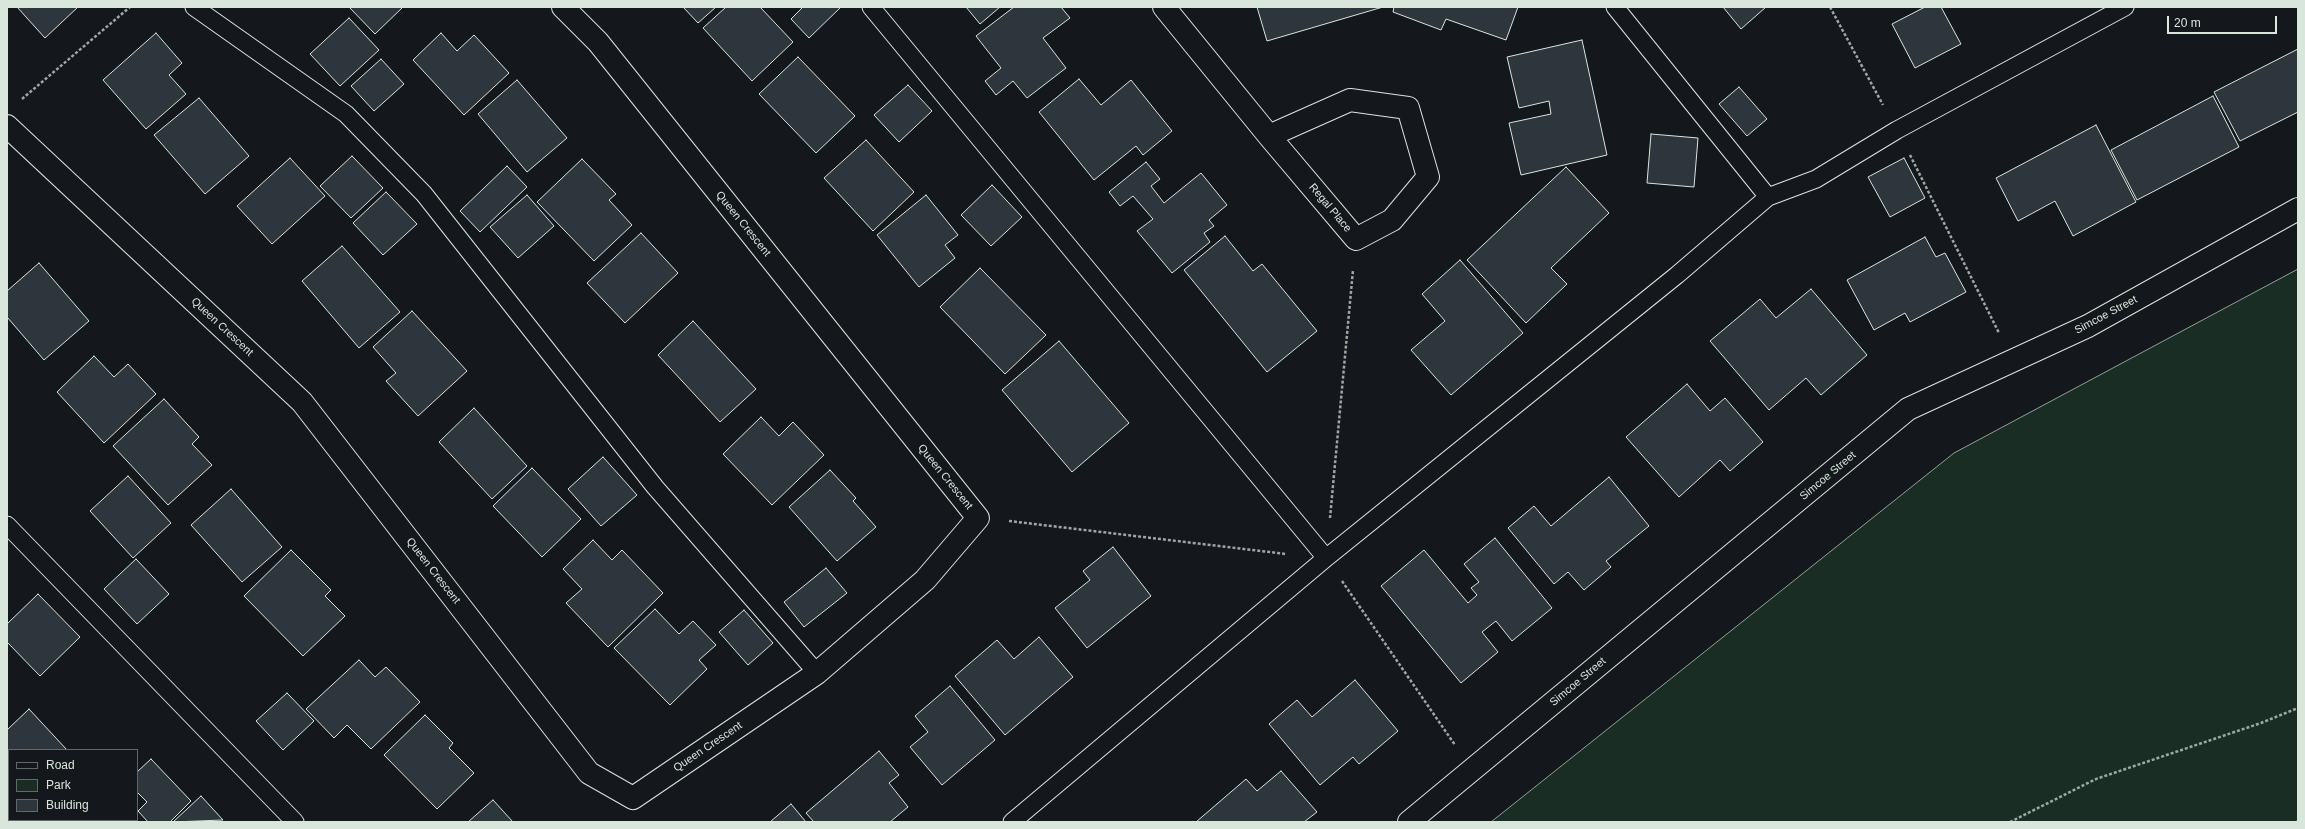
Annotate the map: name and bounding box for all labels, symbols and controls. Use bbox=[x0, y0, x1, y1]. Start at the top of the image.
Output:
scale bar bbox=[2169, 8, 2279, 34]
text: 20 m bbox=[2174, 16, 2201, 30]
street label: Regal Place bbox=[1306, 181, 1354, 235]
street label: Queen Crescent bbox=[713, 189, 773, 259]
street label: Simcoe Street bbox=[2072, 293, 2140, 337]
street label: Queen Crescent bbox=[188, 295, 256, 359]
street label: Queen Crescent bbox=[915, 442, 975, 512]
street label: Simcoe Street bbox=[1797, 449, 1859, 503]
street label: Queen Crescent bbox=[403, 535, 463, 607]
street label: Simcoe Street bbox=[1547, 655, 1609, 709]
street label: Queen Crescent bbox=[671, 719, 745, 775]
legend bbox=[8, 749, 138, 821]
text: Road bbox=[46, 758, 75, 772]
text: Park bbox=[46, 778, 71, 792]
text: Building bbox=[46, 798, 89, 812]

